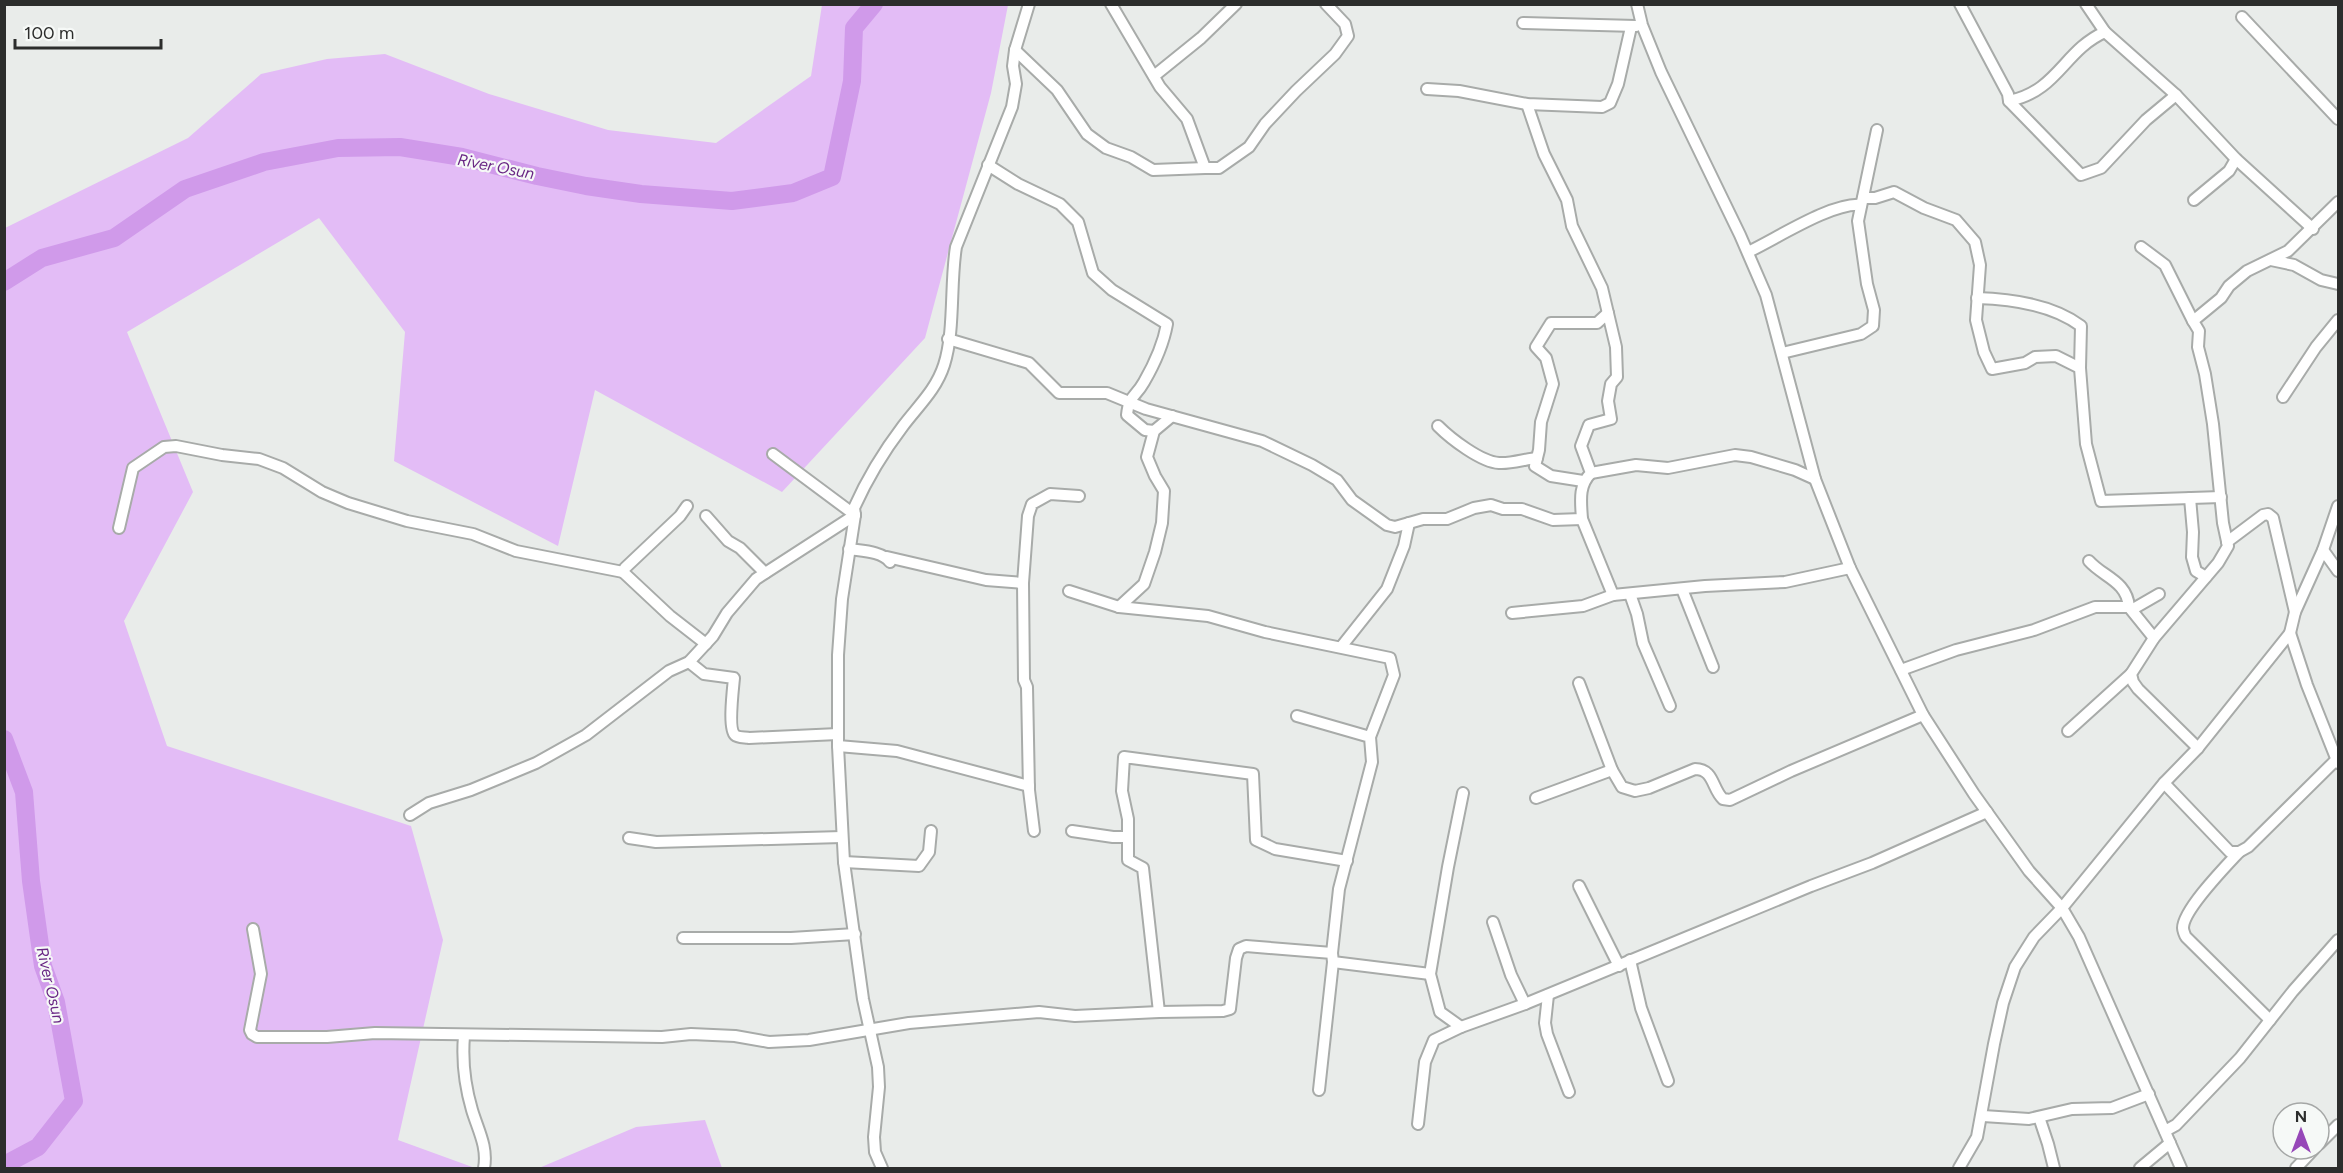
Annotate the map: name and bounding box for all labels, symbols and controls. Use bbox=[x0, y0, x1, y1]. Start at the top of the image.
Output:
scale bar bbox=[15, 12, 160, 50]
text: 100 m bbox=[24, 22, 74, 44]
water label: River Osun bbox=[456, 150, 536, 183]
water label: River Osun bbox=[32, 945, 69, 1025]
north arrow bbox=[2271, 1101, 2331, 1161]
text: N bbox=[2295, 1107, 2307, 1126]

